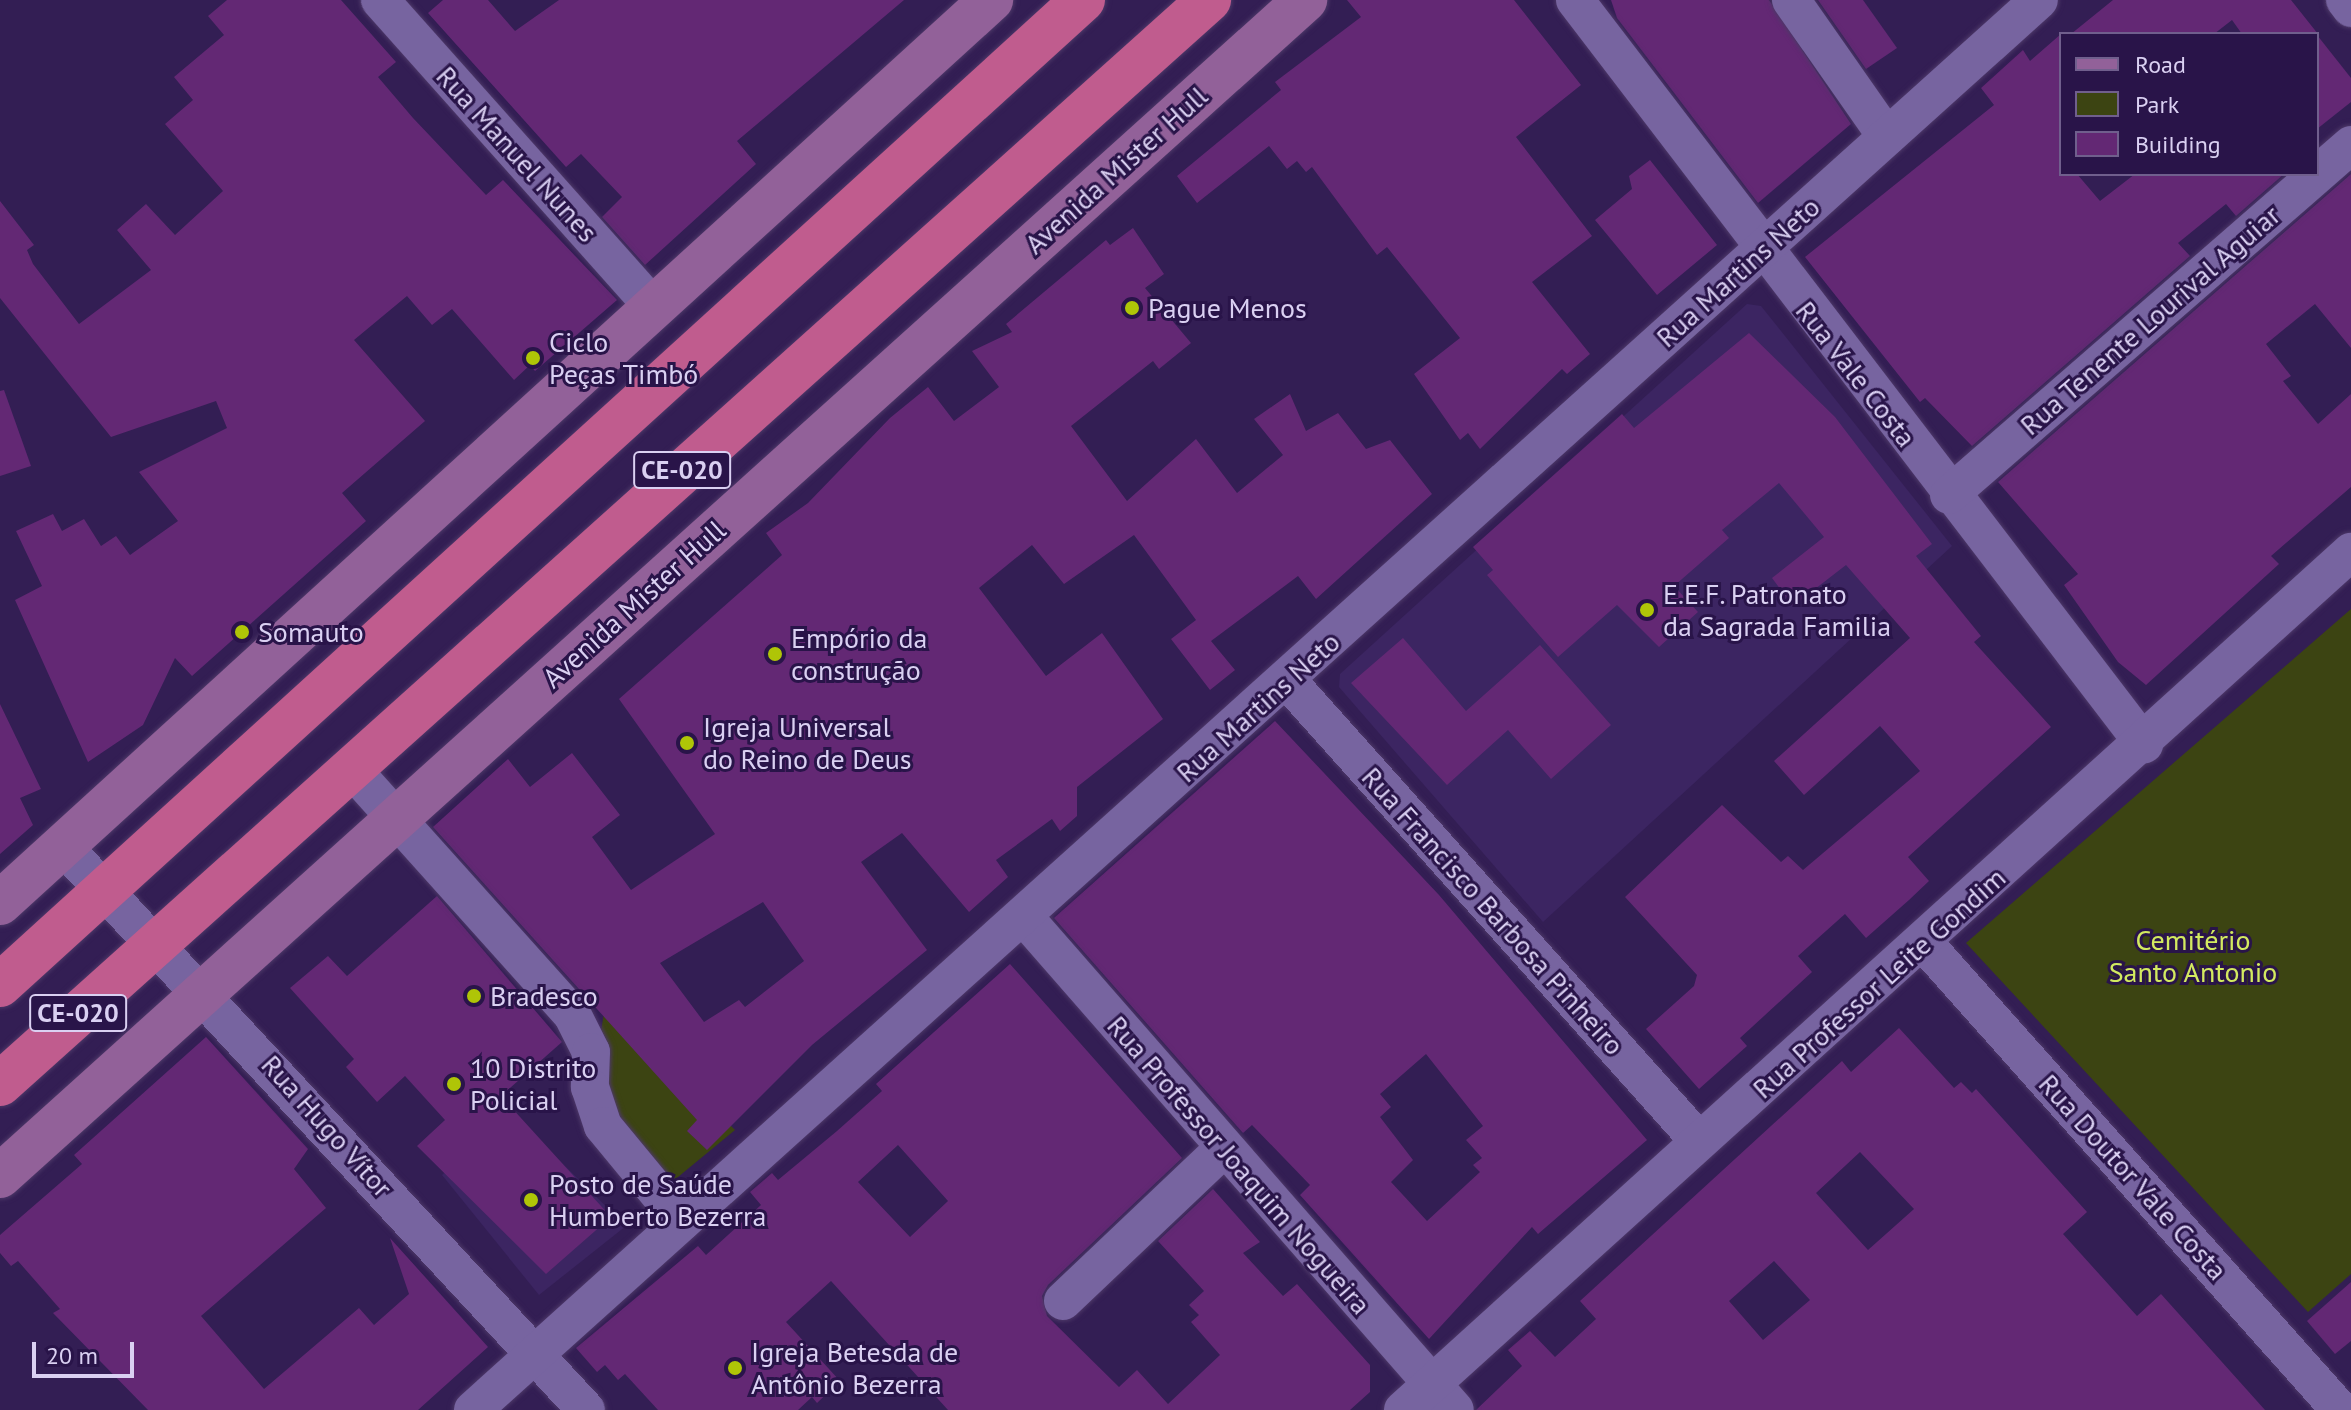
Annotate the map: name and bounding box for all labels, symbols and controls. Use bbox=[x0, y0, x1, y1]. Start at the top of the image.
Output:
legend bbox=[2059, 32, 2319, 176]
text: Road bbox=[2135, 49, 2186, 80]
street label: Rua Manuel Nunes bbox=[429, 59, 605, 249]
street label: Avenida Mister Hull bbox=[1018, 79, 1214, 261]
text: Park bbox=[2135, 89, 2179, 120]
text: Building bbox=[2135, 129, 2221, 160]
street label: Rua Martins Neto bbox=[1649, 190, 1827, 354]
street label: Rua Tenente Lourival Aguiar bbox=[2013, 197, 2287, 443]
place label: Pague Menos bbox=[1148, 291, 1307, 325]
street label: Rua Vale Costa bbox=[1788, 294, 1924, 454]
marker: Pague Menos bbox=[1123, 299, 1141, 317]
place label: Ciclo Peças Timbó bbox=[549, 325, 699, 391]
marker: Ciclo Peças Timbó bbox=[524, 349, 542, 367]
road number: CE-020 bbox=[632, 448, 732, 492]
street label: Avenida Mister Hull bbox=[536, 513, 732, 695]
place label: E.E.F. Patronato da Sagrada Familia bbox=[1663, 577, 1891, 643]
marker: E.E.F. Patronato da Sagrada Familia bbox=[1638, 601, 1656, 619]
place label: Somauto bbox=[258, 615, 364, 649]
place label: Empório da construção bbox=[791, 621, 927, 687]
marker: Somauto bbox=[233, 623, 251, 641]
street label: Rua Martins Neto bbox=[1169, 625, 1347, 789]
marker: Empório da construção bbox=[766, 645, 784, 663]
place label: Igreja Universal do Reino de Deus bbox=[703, 710, 912, 776]
marker: Igreja Universal do Reino de Deus bbox=[678, 734, 696, 752]
street label: Rua Francisco Barbosa Pinheiro bbox=[1355, 760, 1631, 1062]
street label: Rua Professor Leite Gondim bbox=[1746, 861, 2012, 1105]
park label: Cemitério Santo Antonio bbox=[2108, 923, 2278, 989]
place label: Bradesco bbox=[490, 979, 598, 1013]
marker: Bradesco bbox=[465, 987, 483, 1005]
road number: CE-020 bbox=[28, 991, 128, 1035]
street label: Rua Professor Joaquim Nogueira bbox=[1100, 1009, 1378, 1321]
street label: Rua Hugo Vítor bbox=[254, 1048, 400, 1204]
place label: 10 Distrito Policial bbox=[470, 1051, 596, 1117]
street label: Rua Doutor Vale Costa bbox=[2032, 1067, 2234, 1287]
marker: 10 Distrito Policial bbox=[445, 1075, 463, 1093]
place label: Posto de Saúde Humberto Bezerra bbox=[549, 1167, 767, 1233]
marker: Posto de Saúde Humberto Bezerra bbox=[520, 1189, 542, 1211]
scale bar bbox=[36, 1326, 138, 1376]
place label: Igreja Betesda de Antônio Bezerra bbox=[751, 1335, 958, 1401]
text: 20 m bbox=[46, 1340, 98, 1371]
marker: Igreja Betesda de Antônio Bezerra bbox=[726, 1359, 744, 1377]

